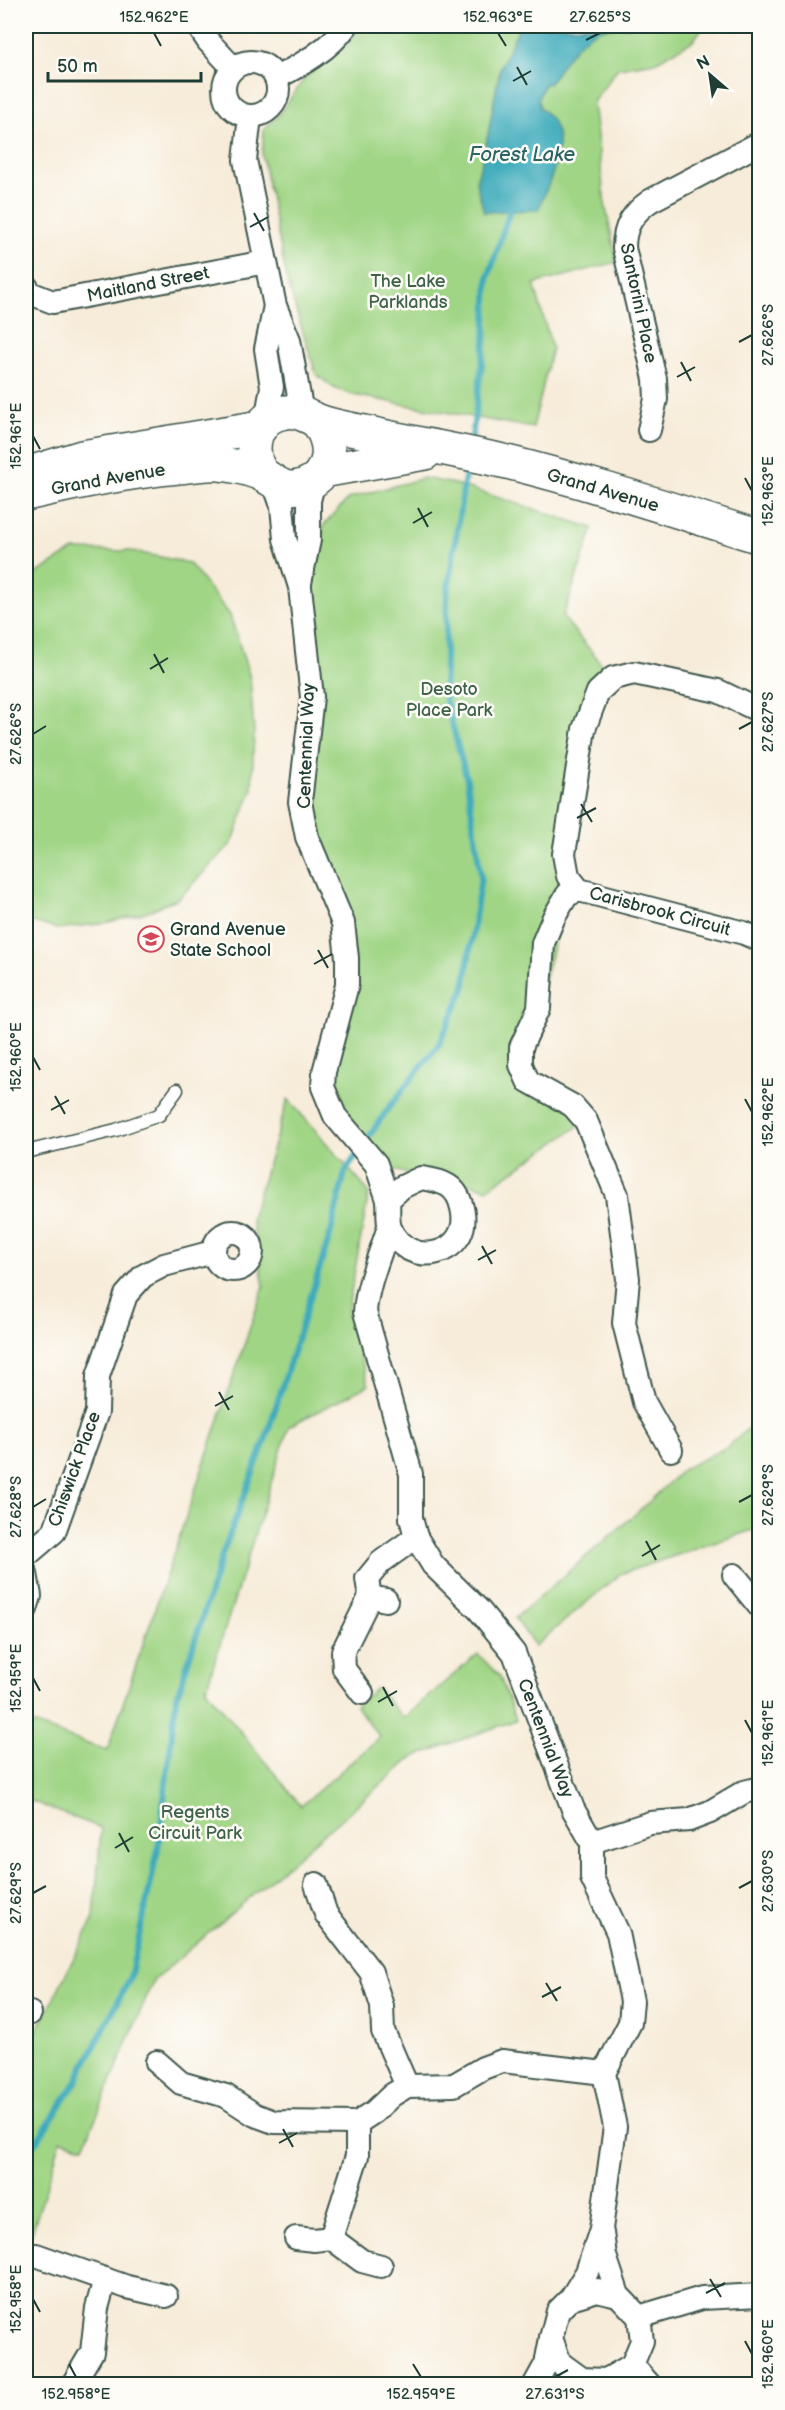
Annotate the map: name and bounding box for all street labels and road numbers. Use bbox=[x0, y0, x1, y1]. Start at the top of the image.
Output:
street label: Santorini Place bbox=[616, 241, 662, 365]
street label: Maitland Street bbox=[85, 262, 211, 307]
street label: Grand Avenue bbox=[49, 459, 167, 500]
street label: Grand Avenue bbox=[544, 464, 662, 517]
street label: Centennial Way bbox=[294, 682, 319, 809]
street label: Carisbrook Circuit bbox=[587, 883, 733, 941]
street label: Chiswick Place bbox=[44, 1408, 105, 1530]
street label: Centennial Way bbox=[513, 1676, 578, 1801]

